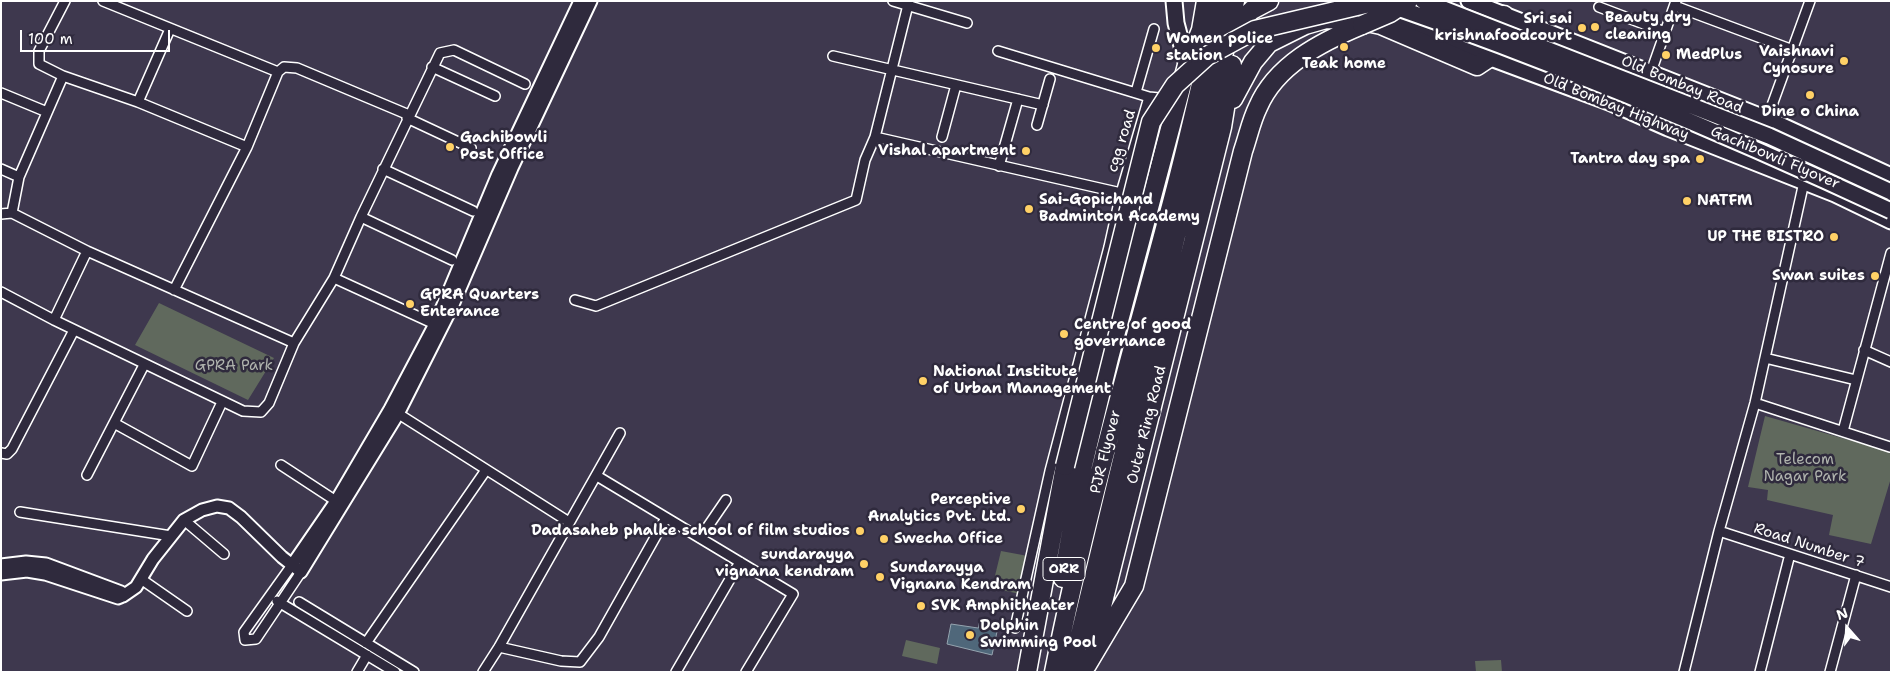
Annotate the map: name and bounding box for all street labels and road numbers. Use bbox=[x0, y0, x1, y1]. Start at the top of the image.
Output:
street label: Old Bombay Road bbox=[1618, 52, 1746, 118]
street label: Old Bombay Highway bbox=[1540, 69, 1692, 145]
street label: cgg road bbox=[1104, 108, 1140, 174]
street label: Gachibowli Flyover bbox=[1708, 123, 1842, 193]
street label: Outer Ring Road bbox=[1124, 364, 1170, 486]
street label: PJR Flyover bbox=[1087, 408, 1125, 496]
street label: Road Number 7 bbox=[1751, 520, 1867, 572]
road number: ORR bbox=[1043, 558, 1085, 580]

